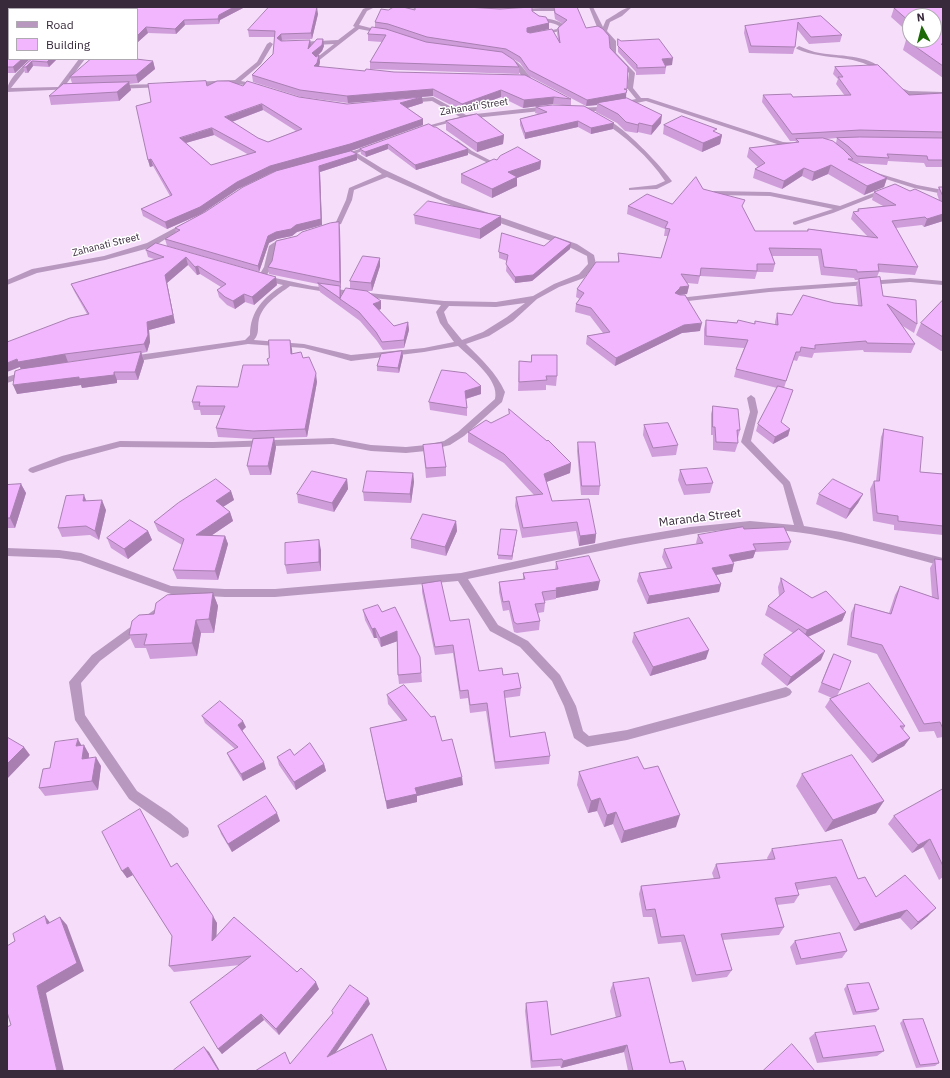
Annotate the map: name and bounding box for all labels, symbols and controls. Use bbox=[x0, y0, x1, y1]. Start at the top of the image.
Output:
legend bbox=[8, 8, 138, 60]
north arrow bbox=[902, 8, 942, 48]
text: N bbox=[916, 10, 925, 25]
text: Road bbox=[46, 17, 74, 32]
text: Building bbox=[46, 37, 90, 52]
street label: Zahanati Street bbox=[439, 96, 509, 118]
street label: Zahanati Street bbox=[71, 231, 141, 259]
street label: Maranda Street bbox=[658, 506, 742, 530]

